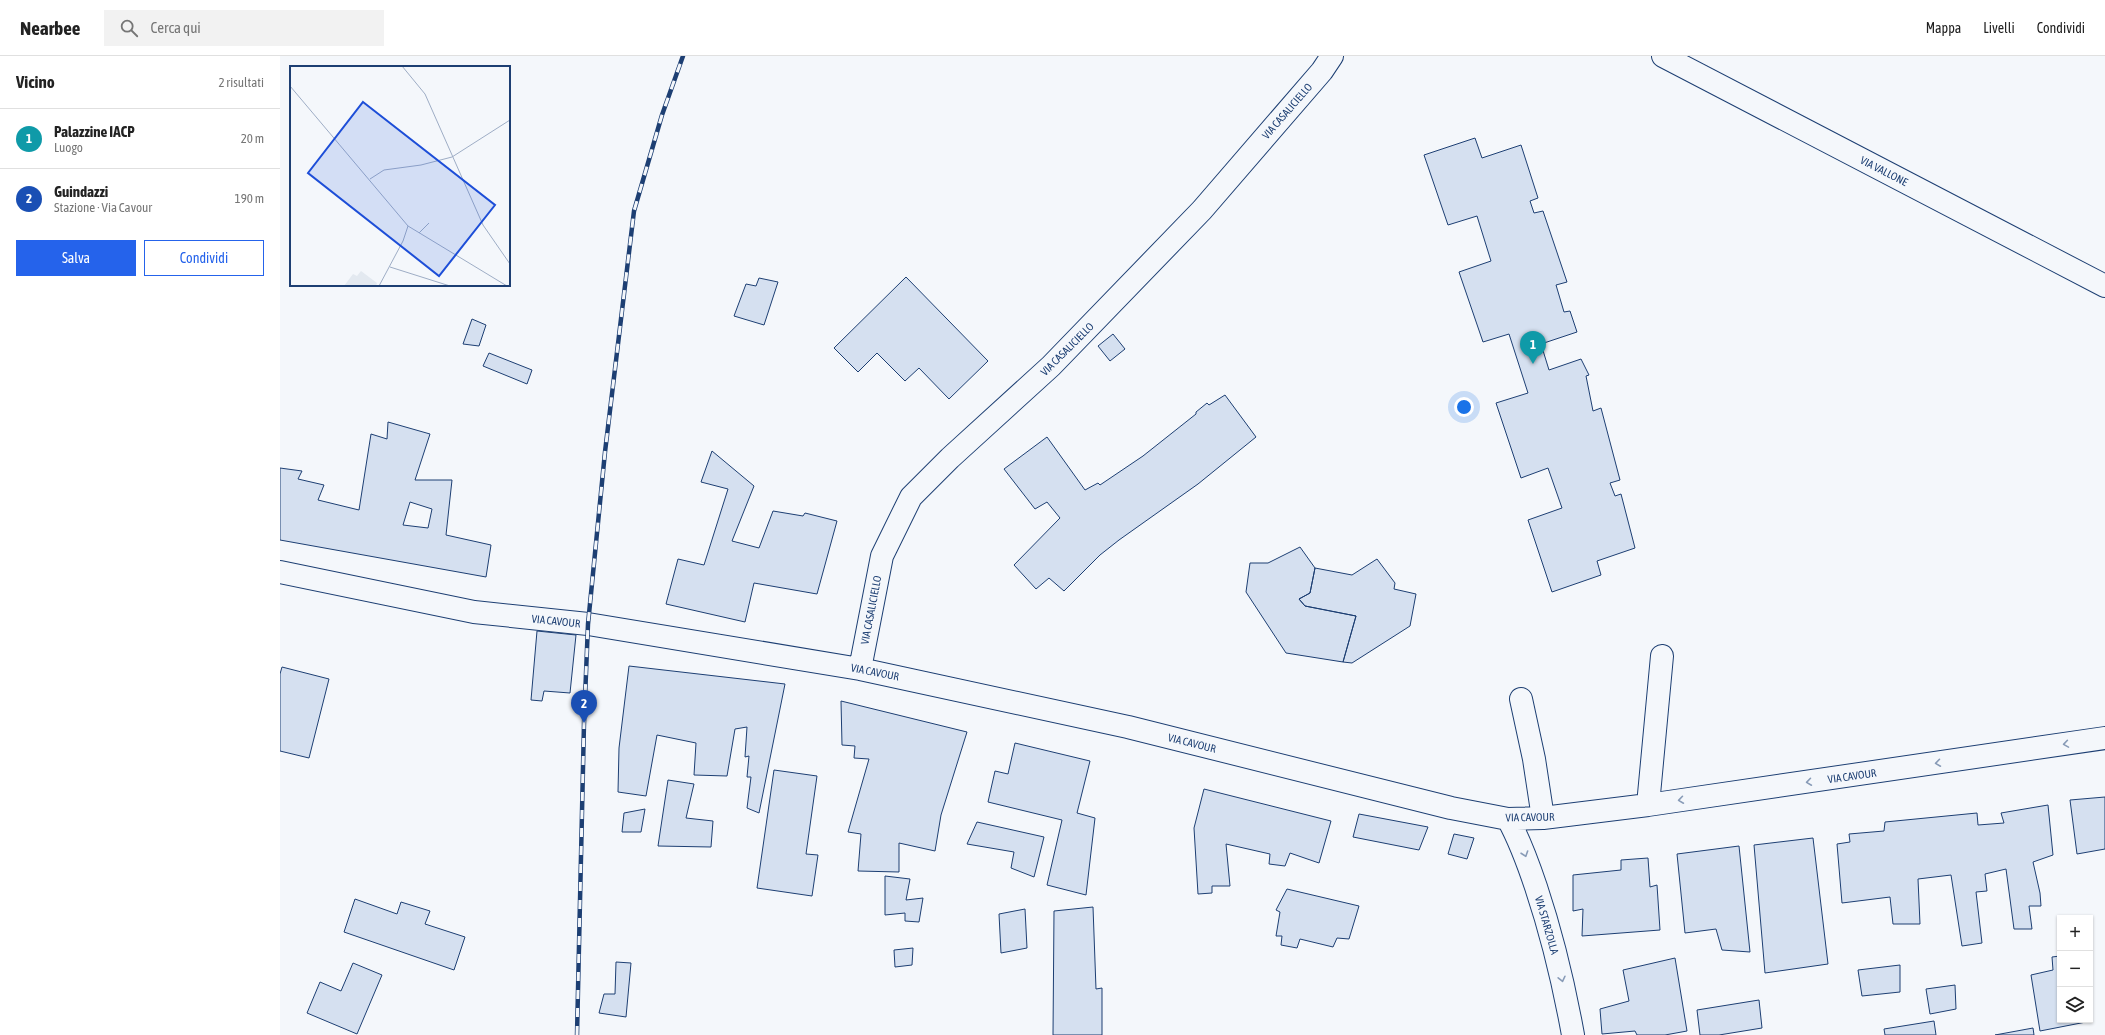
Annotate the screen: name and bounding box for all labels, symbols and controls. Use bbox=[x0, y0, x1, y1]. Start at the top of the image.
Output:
search box bbox=[104, 10, 384, 46]
text: Nearbee bbox=[20, 17, 80, 39]
icon: search bbox=[118, 17, 140, 39]
text: Cerca qui bbox=[150, 19, 201, 36]
text: Mappa bbox=[1926, 20, 1961, 36]
text: Livelli bbox=[1983, 20, 2015, 36]
text: Condividi bbox=[2037, 20, 2085, 36]
inset map bbox=[290, 66, 510, 286]
text: Vicino bbox=[16, 72, 55, 92]
text: 2 risultati bbox=[218, 75, 264, 90]
street label: VIA CASALICIELLO bbox=[1260, 81, 1314, 141]
text: Palazzine IACP bbox=[54, 123, 135, 140]
text: 1 bbox=[26, 131, 32, 146]
text: 20 m bbox=[241, 131, 264, 146]
text: Luogo bbox=[54, 140, 83, 155]
street label: VIA VALLONE bbox=[1858, 154, 1910, 188]
text: Guindazzi bbox=[54, 183, 108, 200]
text: 2 bbox=[26, 191, 32, 206]
text: 190 m bbox=[235, 191, 264, 206]
text: Stazione · Via Cavour bbox=[54, 200, 152, 215]
button: Salva bbox=[16, 240, 136, 276]
button: Condividi bbox=[144, 240, 264, 276]
street label: VIA CASALICIELLO bbox=[1038, 320, 1096, 378]
pin: 1 bbox=[1520, 331, 1546, 364]
your location bbox=[1454, 397, 1474, 417]
street label: VIA CASALICIELLO bbox=[858, 575, 884, 645]
street label: VIA CAVOUR bbox=[531, 612, 581, 630]
street label: VIA CAVOUR bbox=[850, 661, 901, 683]
pin: 2 bbox=[571, 690, 597, 723]
street label: VIA CAVOUR bbox=[1167, 731, 1218, 755]
one-way arrow bbox=[2063, 740, 2070, 748]
one-way arrow bbox=[1935, 758, 1941, 767]
street label: VIA CAVOUR bbox=[1827, 767, 1878, 785]
one-way arrow bbox=[1806, 777, 1812, 786]
one-way arrow bbox=[1677, 795, 1684, 804]
street label: VIA CAVOUR bbox=[1505, 811, 1555, 823]
one-way arrow bbox=[1520, 851, 1528, 858]
street label: VIA STARZOLLA bbox=[1533, 894, 1561, 956]
map controls bbox=[2057, 915, 2093, 1023]
button: + bbox=[2057, 915, 2093, 951]
button: − bbox=[2057, 951, 2093, 987]
one-way arrow bbox=[1557, 975, 1566, 982]
button: layers bbox=[2057, 987, 2093, 1023]

